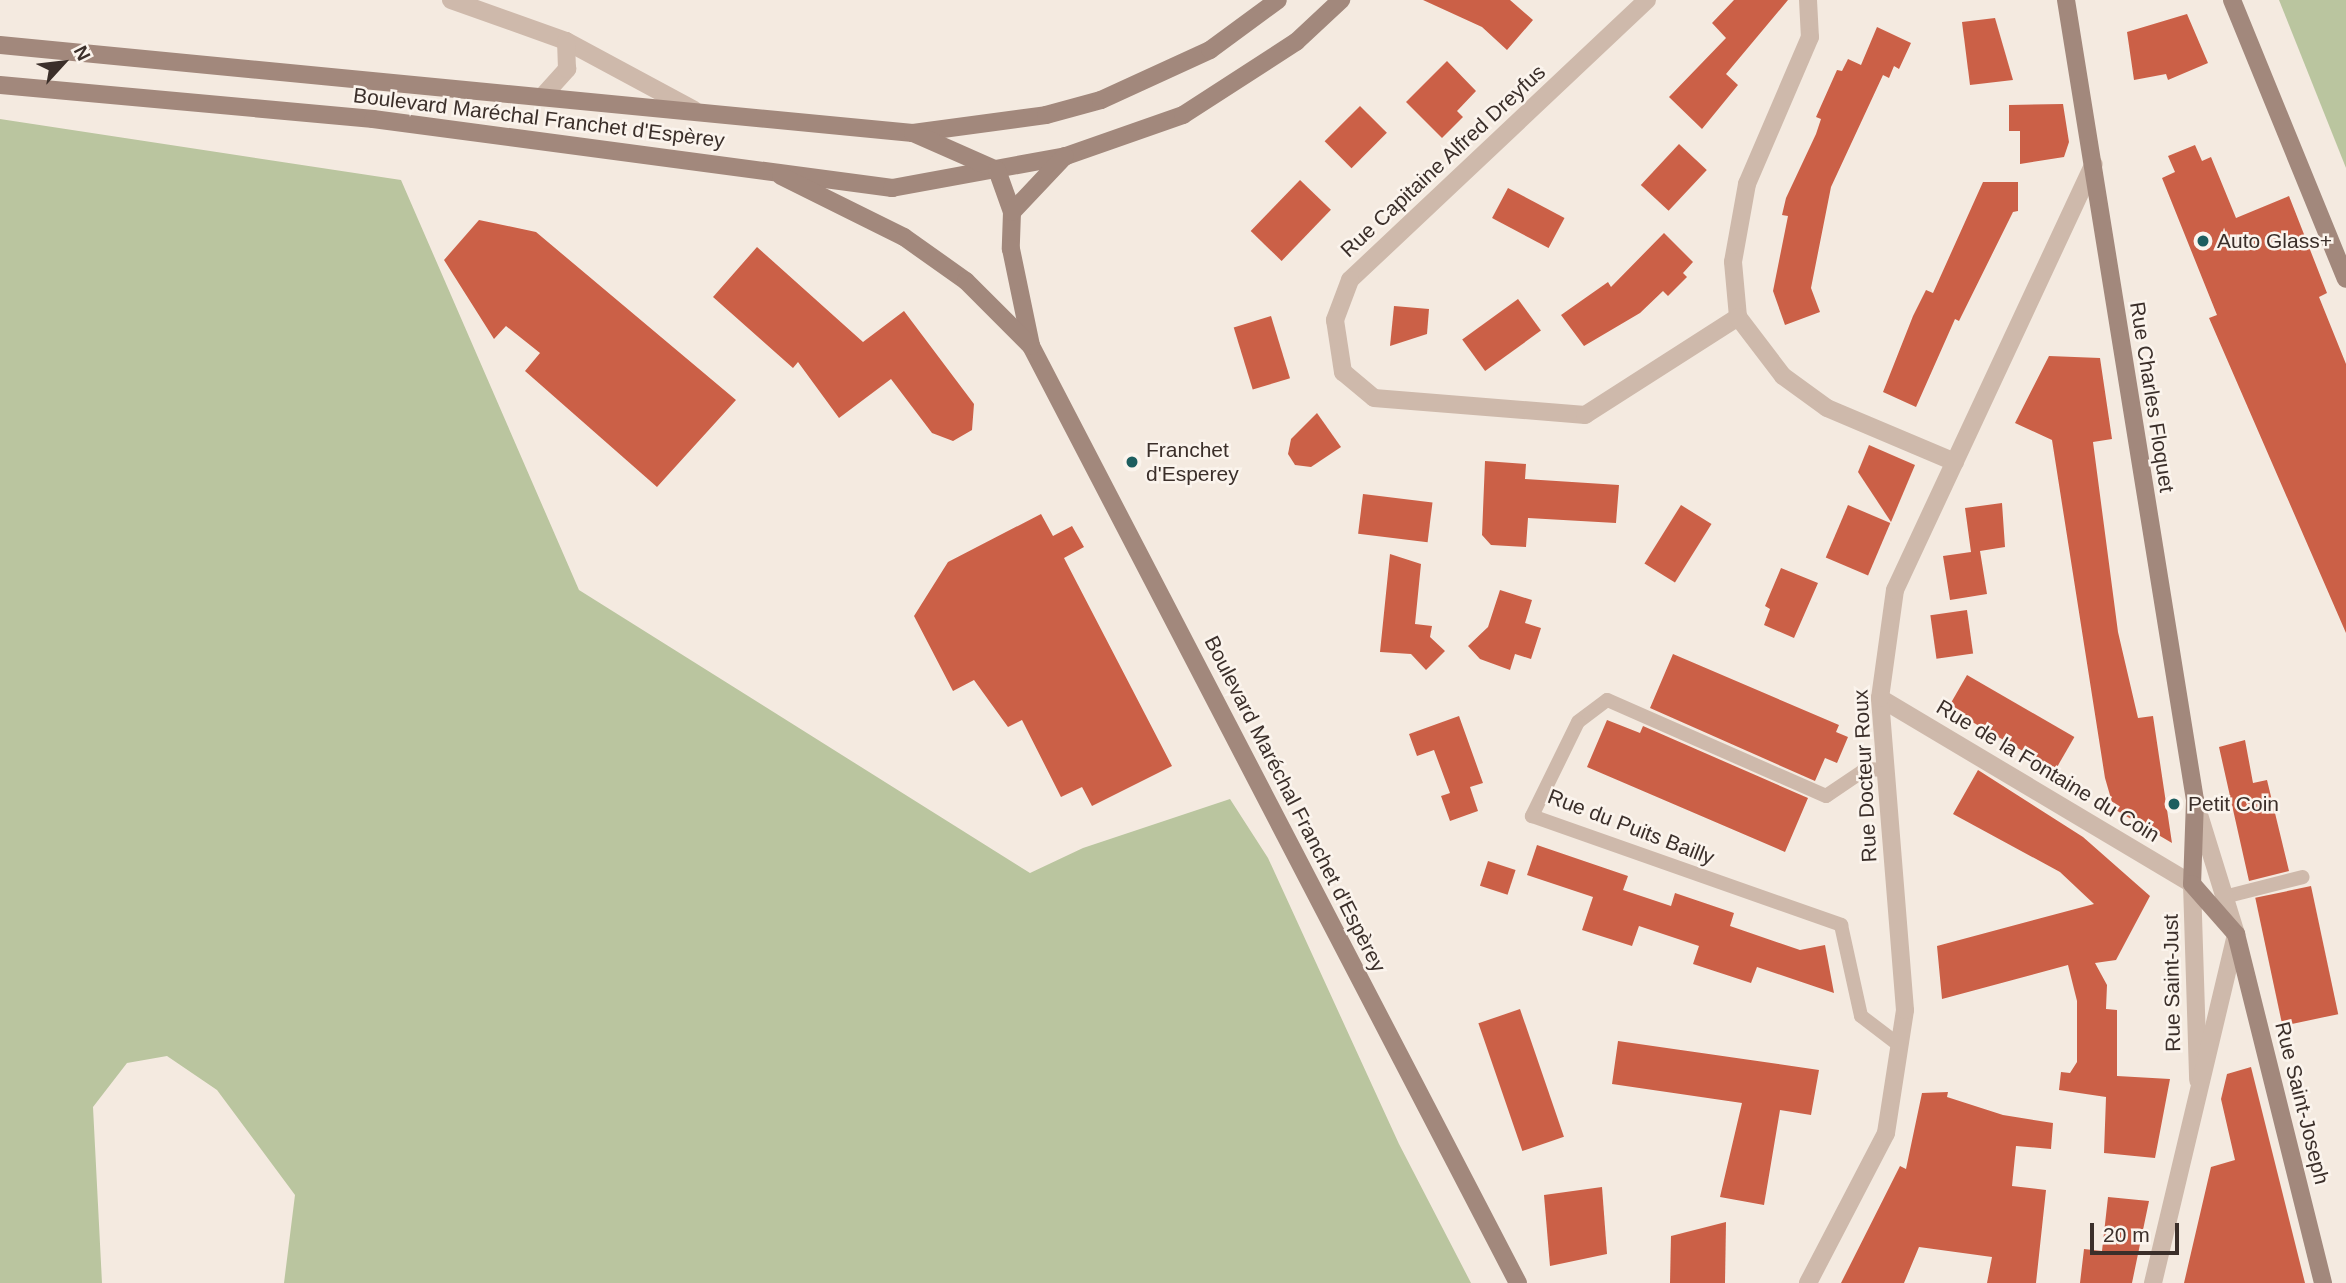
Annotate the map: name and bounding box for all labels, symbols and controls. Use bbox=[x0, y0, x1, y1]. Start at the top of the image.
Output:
north arrow bbox=[28, 28, 98, 98]
text: N bbox=[70, 42, 95, 64]
street label: Rue Capitaine Alfred Dreyfus bbox=[1335, 59, 1551, 263]
street label: Boulevard Maréchal Franchet d'Espèrey bbox=[352, 83, 726, 153]
place label: Auto Glass+ bbox=[2217, 228, 2332, 254]
marker: Auto Glass+ bbox=[2195, 233, 2211, 249]
street label: Rue Charles Floquet bbox=[2124, 300, 2180, 494]
place label: Franchet d'Esperey bbox=[1146, 437, 1239, 487]
marker: Franchet d'Esperey bbox=[1124, 454, 1140, 470]
street label: Boulevard Maréchal Franchet d'Espèrey bbox=[1199, 632, 1391, 976]
street label: Rue Docteur Roux bbox=[1848, 689, 1882, 863]
street label: Rue de la Fontaine du Coin bbox=[1932, 694, 2164, 848]
street label: Rue du Puits Bailly bbox=[1544, 784, 1718, 870]
place label: Petit Coin bbox=[2188, 791, 2279, 817]
marker: Petit Coin bbox=[2166, 796, 2182, 812]
street label: Rue Saint-Just bbox=[2158, 914, 2186, 1052]
street label: Rue Saint-Joseph bbox=[2270, 1019, 2334, 1187]
scale bar bbox=[2094, 1210, 2183, 1254]
text: 20 m bbox=[2103, 1223, 2150, 1246]

